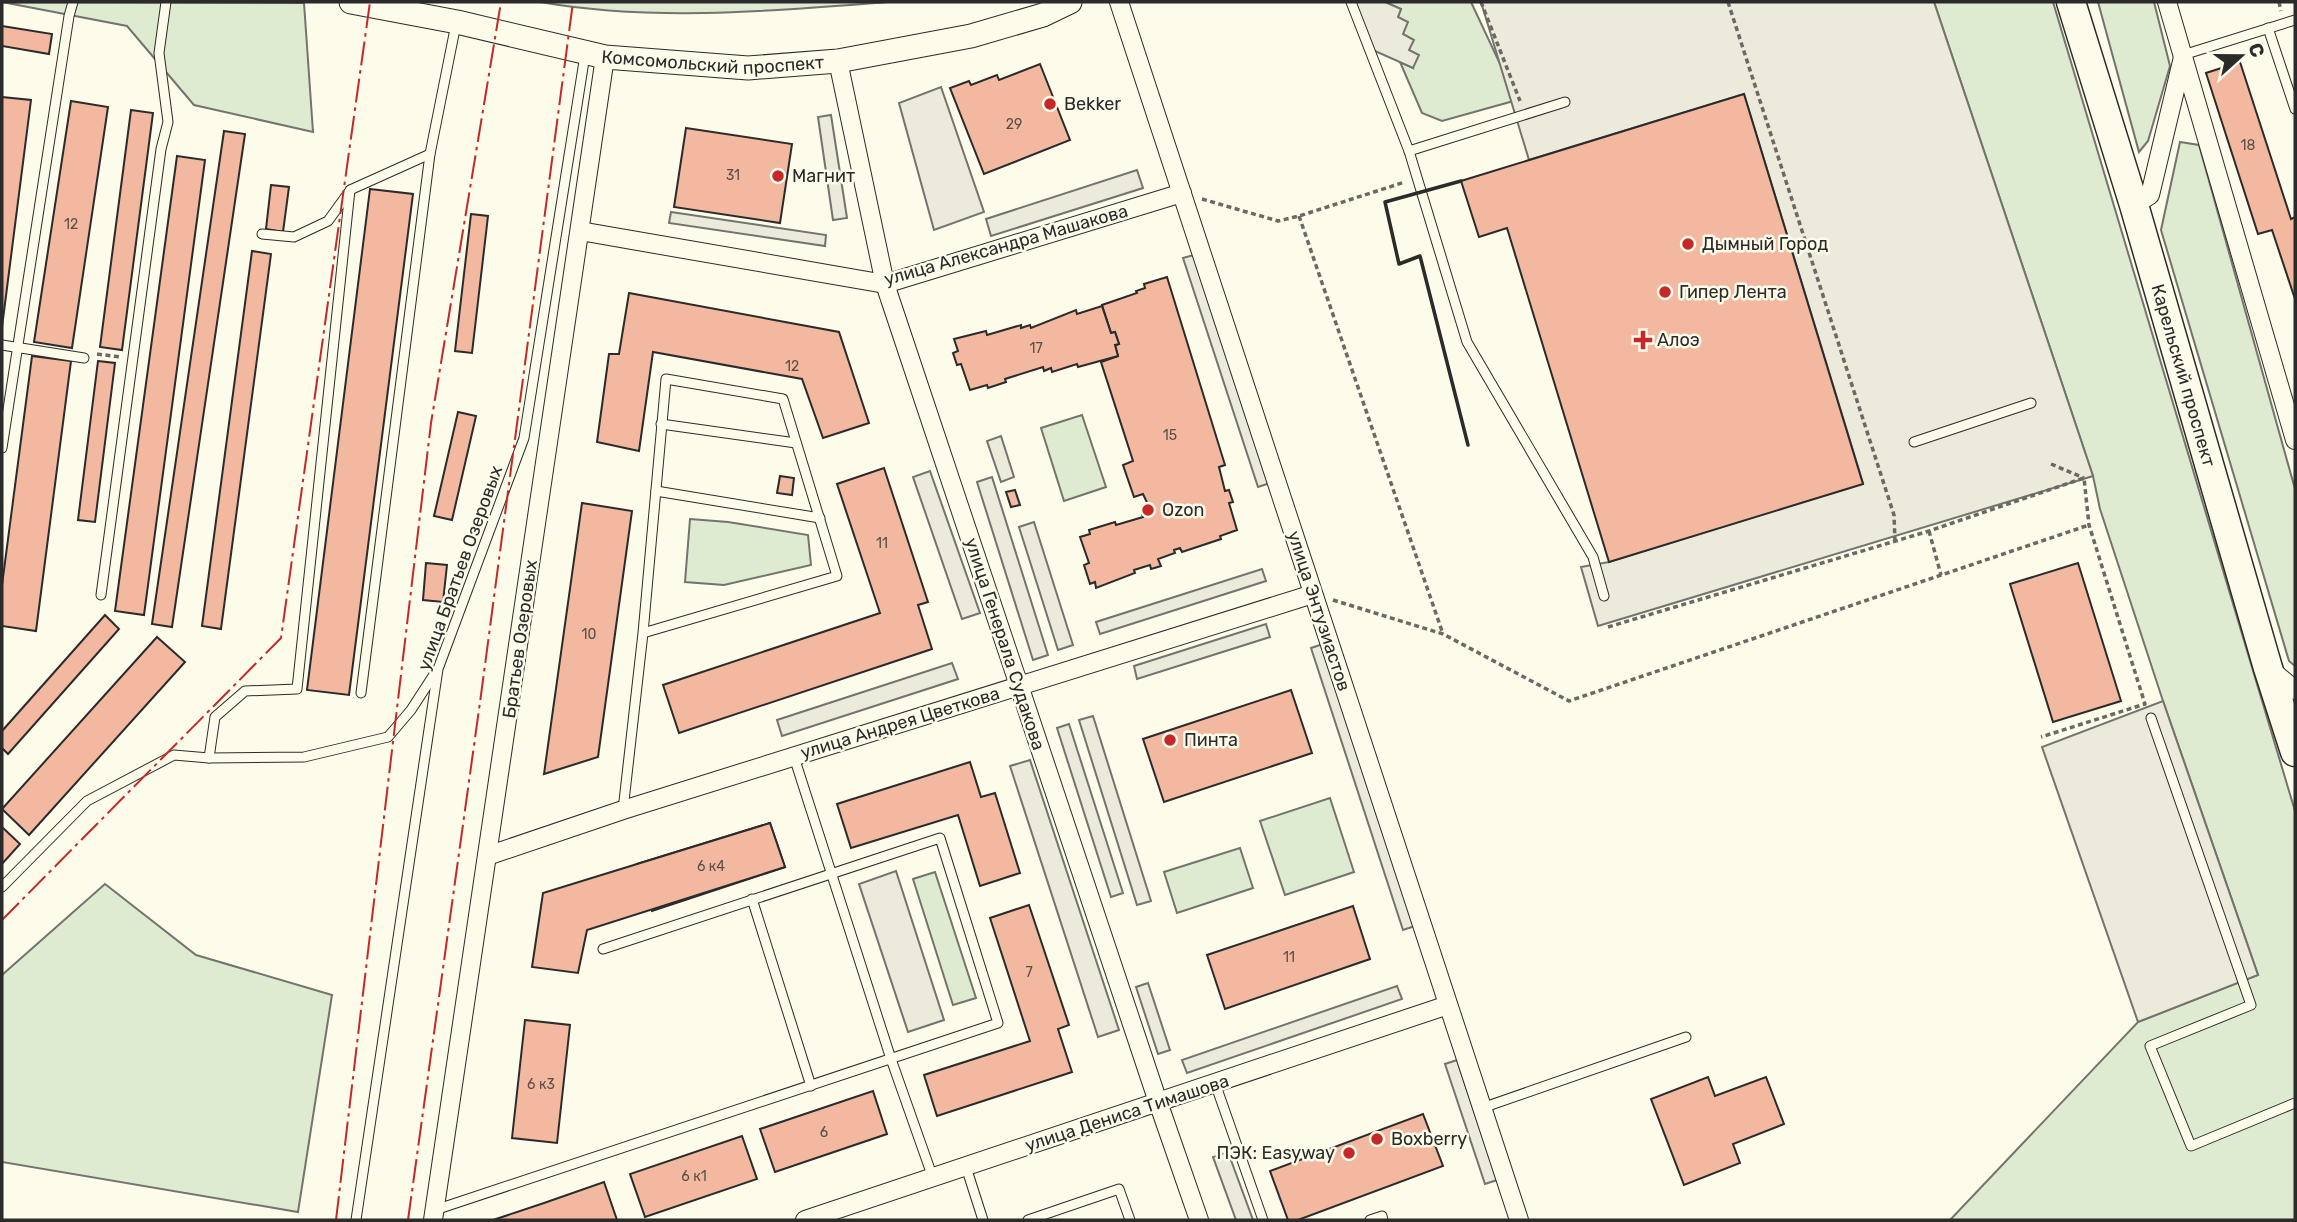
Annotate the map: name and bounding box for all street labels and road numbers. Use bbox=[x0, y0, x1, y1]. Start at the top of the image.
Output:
street label: Комсомольский проспект bbox=[601, 46, 825, 79]
street label: улица Александра Машакова bbox=[882, 200, 1130, 290]
street label: Карельский проспект bbox=[2147, 282, 2220, 469]
street label: улица Братьев Озеровых bbox=[413, 462, 507, 673]
street label: улица Энтузиастов bbox=[1283, 528, 1355, 694]
street label: улица Генерала Судакова bbox=[960, 535, 1050, 753]
street label: Братьев Озеровых bbox=[498, 558, 542, 720]
street label: улица Андрея Цветкова bbox=[798, 682, 1002, 764]
street label: улица Дениса Тимашова bbox=[1022, 1070, 1232, 1156]

